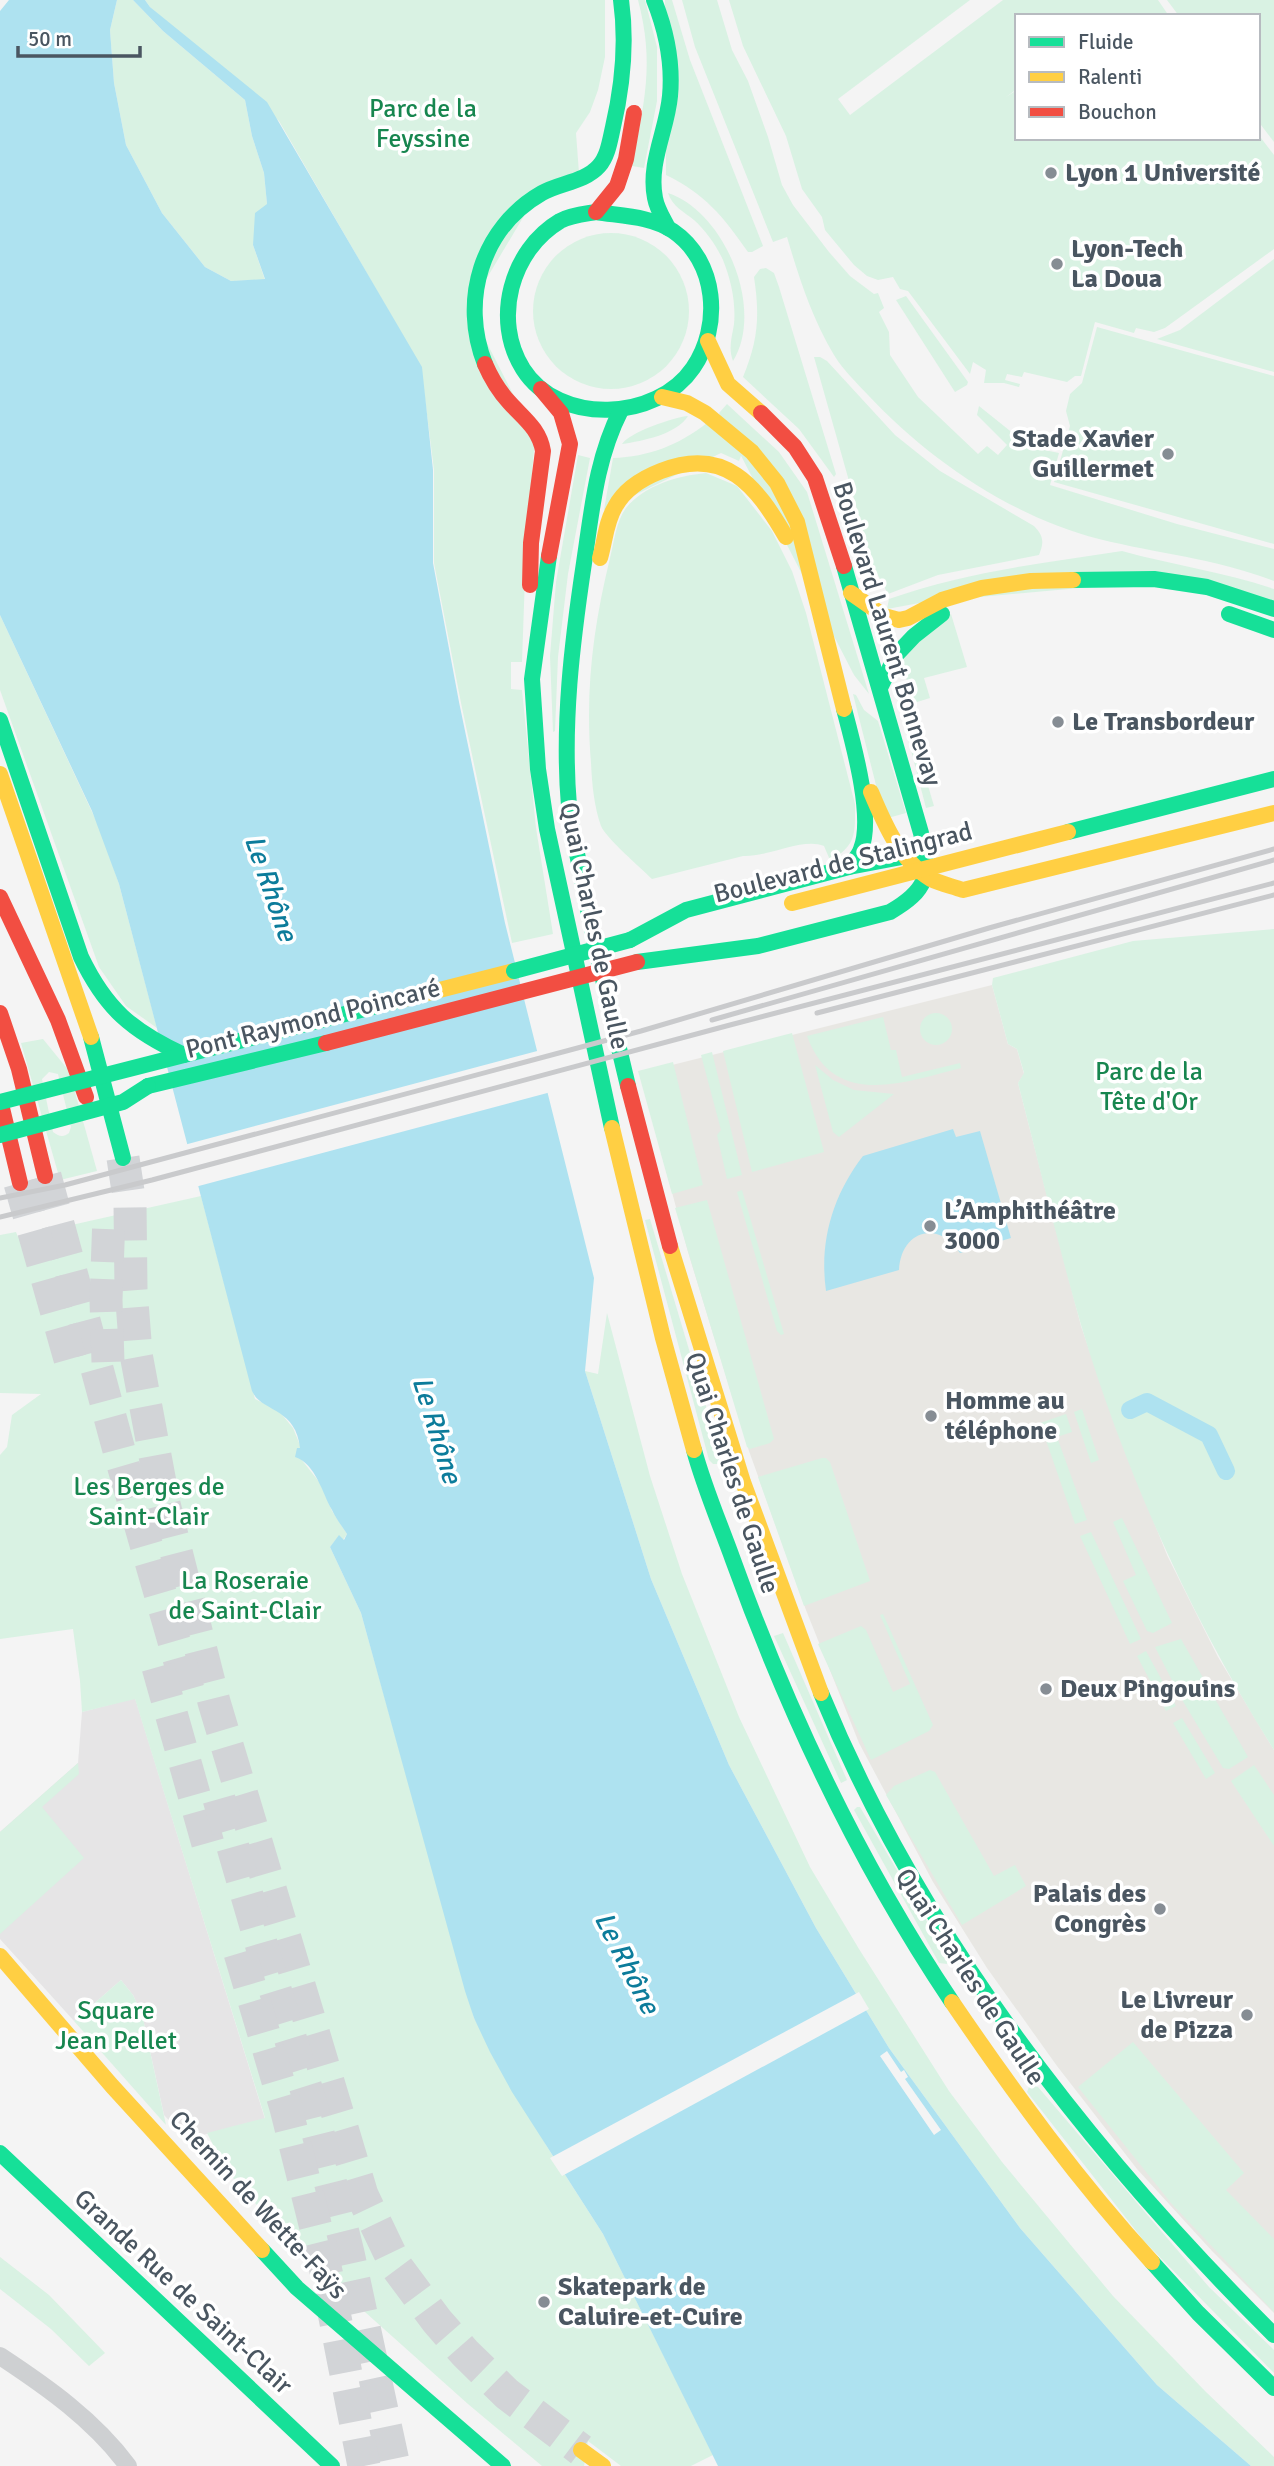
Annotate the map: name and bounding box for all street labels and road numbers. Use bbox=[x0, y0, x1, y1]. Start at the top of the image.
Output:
street label: Boulevard Laurent Bonnevay bbox=[825, 478, 949, 790]
street label: Quai Charles de Gaulle bbox=[552, 800, 636, 1052]
street label: Boulevard de Stalingrad bbox=[710, 815, 976, 911]
street label: Pont Raymond Poincaré bbox=[182, 972, 444, 1066]
street label: Quai Charles de Gaulle bbox=[678, 1348, 786, 1598]
street label: Quai Charles de Gaulle bbox=[888, 1863, 1052, 2091]
street label: Chemin de Wette-Faÿs bbox=[162, 2104, 354, 2306]
street label: Grande Rue de Saint-Clair bbox=[67, 2183, 299, 2402]

